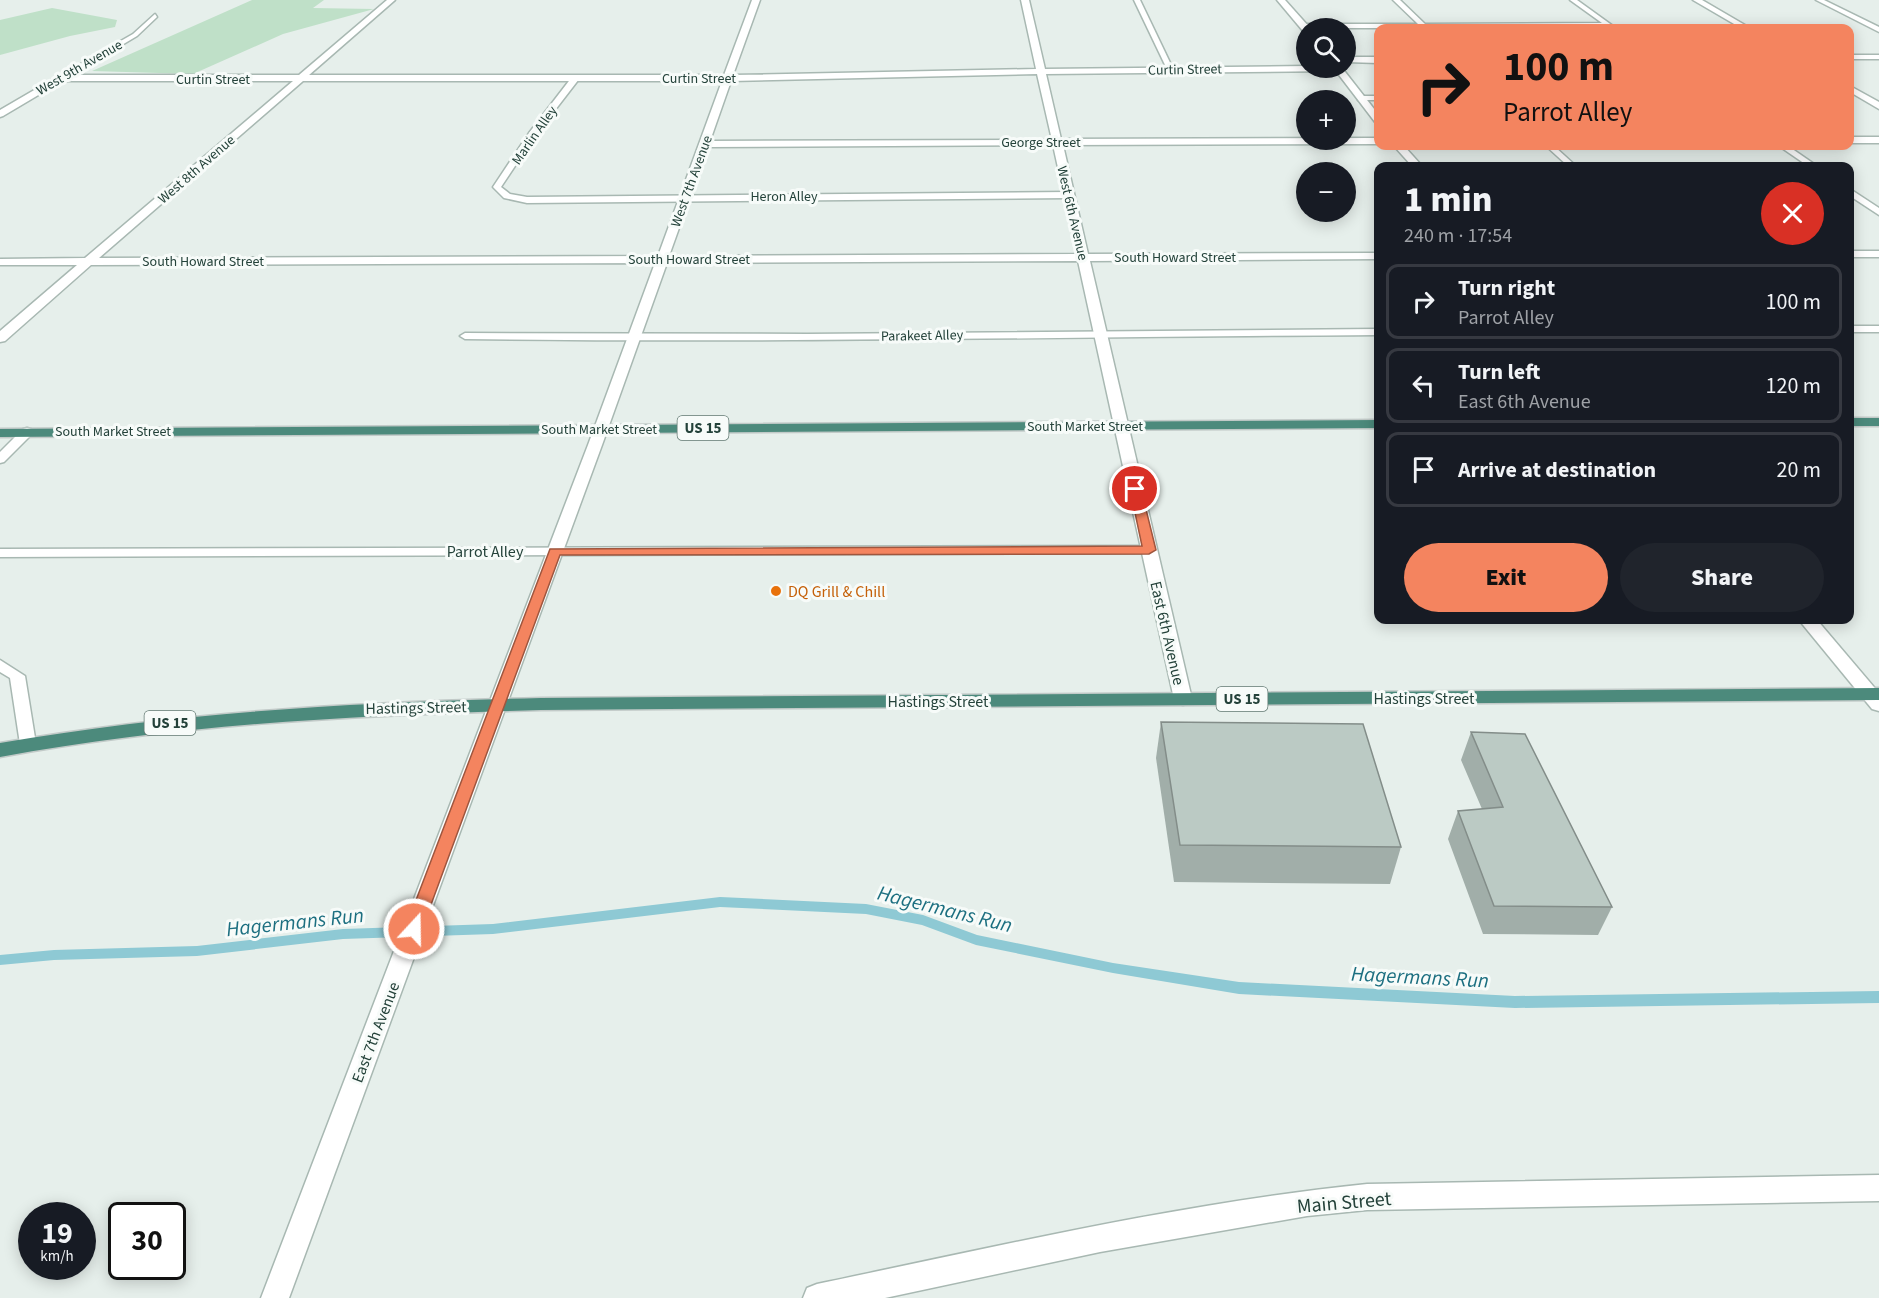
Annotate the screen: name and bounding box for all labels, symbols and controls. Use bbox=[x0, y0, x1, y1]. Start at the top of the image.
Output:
map controls bbox=[1296, 18, 1356, 222]
button: search bbox=[1296, 18, 1356, 78]
street label: West 9th Avenue bbox=[33, 35, 126, 101]
text: 100 m bbox=[1503, 37, 1614, 97]
icon: right bbox=[1404, 48, 1482, 126]
street label: Curtin Street bbox=[1148, 59, 1222, 81]
street label: Curtin Street bbox=[662, 69, 736, 89]
street label: Curtin Street bbox=[176, 70, 250, 90]
button: + bbox=[1296, 90, 1356, 150]
text: Parrot Alley bbox=[1503, 93, 1632, 132]
street label: Marlin Alley bbox=[507, 102, 563, 169]
street label: West 8th Avenue bbox=[154, 131, 240, 209]
street label: West 7th Avenue bbox=[666, 133, 718, 230]
street label: George Street bbox=[1001, 133, 1081, 153]
button: − bbox=[1296, 162, 1356, 222]
street label: West 6th Avenue bbox=[1051, 164, 1093, 262]
text: 1 min bbox=[1404, 174, 1492, 225]
button: close bbox=[1761, 182, 1824, 245]
street label: Heron Alley bbox=[750, 187, 818, 207]
text: 240 m · 17:54 bbox=[1404, 222, 1512, 250]
street label: South Howard Street bbox=[1114, 248, 1236, 268]
street label: South Howard Street bbox=[628, 250, 750, 270]
street label: South Howard Street bbox=[142, 252, 264, 272]
text: Turn right bbox=[1458, 272, 1555, 304]
icon: right bbox=[1407, 285, 1440, 318]
text: 100 m bbox=[1766, 286, 1821, 318]
text: Parrot Alley bbox=[1458, 304, 1554, 332]
street label: Parakeet Alley bbox=[881, 325, 964, 347]
text: Turn left bbox=[1458, 356, 1540, 388]
icon: left bbox=[1407, 369, 1440, 402]
text: 120 m bbox=[1766, 370, 1821, 402]
text: East 6th Avenue bbox=[1458, 388, 1591, 416]
road number: US 15 bbox=[678, 416, 728, 440]
street label: South Market Street bbox=[1027, 417, 1143, 437]
street label: South Market Street bbox=[541, 420, 657, 440]
street label: South Market Street bbox=[55, 422, 171, 442]
icon: arrive bbox=[1407, 453, 1440, 486]
text: Arrive at destination bbox=[1458, 454, 1656, 486]
text: 20 m bbox=[1776, 454, 1821, 486]
pin bbox=[1109, 463, 1160, 514]
icon: arrive bbox=[1118, 472, 1151, 505]
street label: Parrot Alley bbox=[447, 541, 524, 563]
button: Exit bbox=[1404, 543, 1608, 612]
button: Share bbox=[1620, 543, 1824, 612]
street label: East 6th Avenue bbox=[1144, 579, 1190, 687]
place label: DQ Grill & Chill bbox=[788, 581, 885, 603]
marker: DQ Grill & Chill bbox=[769, 584, 783, 598]
road number: US 15 bbox=[1216, 687, 1268, 711]
street label: Hastings Street bbox=[1373, 688, 1475, 710]
street label: Hastings Street bbox=[887, 691, 989, 713]
street label: Hastings Street bbox=[365, 696, 467, 720]
road number: US 15 bbox=[144, 711, 195, 735]
water label: Hagermans Run bbox=[874, 878, 1016, 940]
position arrow bbox=[382, 897, 446, 961]
water label: Hagermans Run bbox=[225, 900, 365, 944]
water label: Hagermans Run bbox=[1350, 958, 1490, 996]
street label: East 7th Avenue bbox=[347, 979, 405, 1086]
street label: Main Street bbox=[1296, 1185, 1393, 1221]
speed limit sign: 30 bbox=[108, 1202, 186, 1280]
text: 19 bbox=[41, 1212, 73, 1255]
text: km/h bbox=[40, 1246, 74, 1267]

